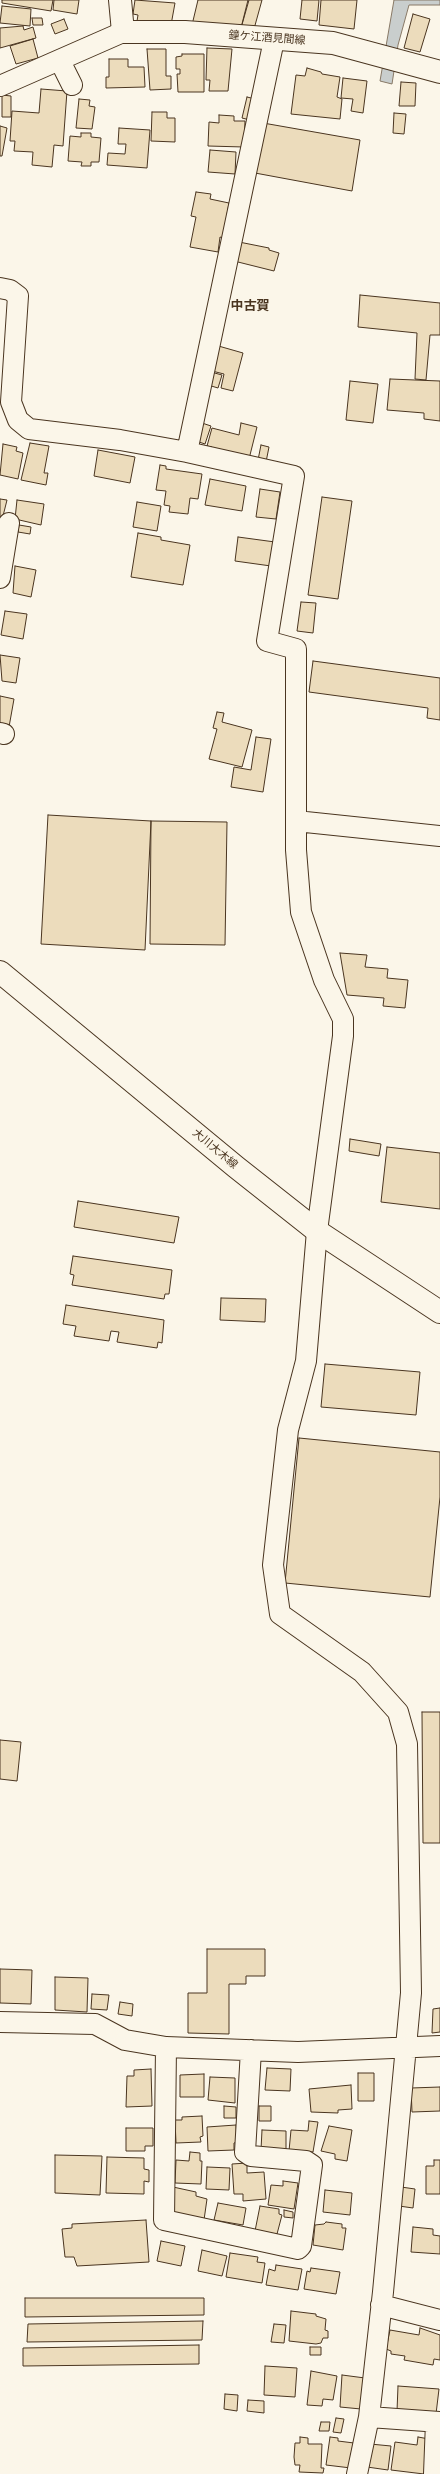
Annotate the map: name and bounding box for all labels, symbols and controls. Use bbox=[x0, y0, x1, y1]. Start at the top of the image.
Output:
street label: 鐘ケ江酒見間線 bbox=[228, 29, 306, 47]
district label: 中古賀 bbox=[231, 298, 269, 314]
street label: 大川大木線 bbox=[190, 1126, 240, 1172]

